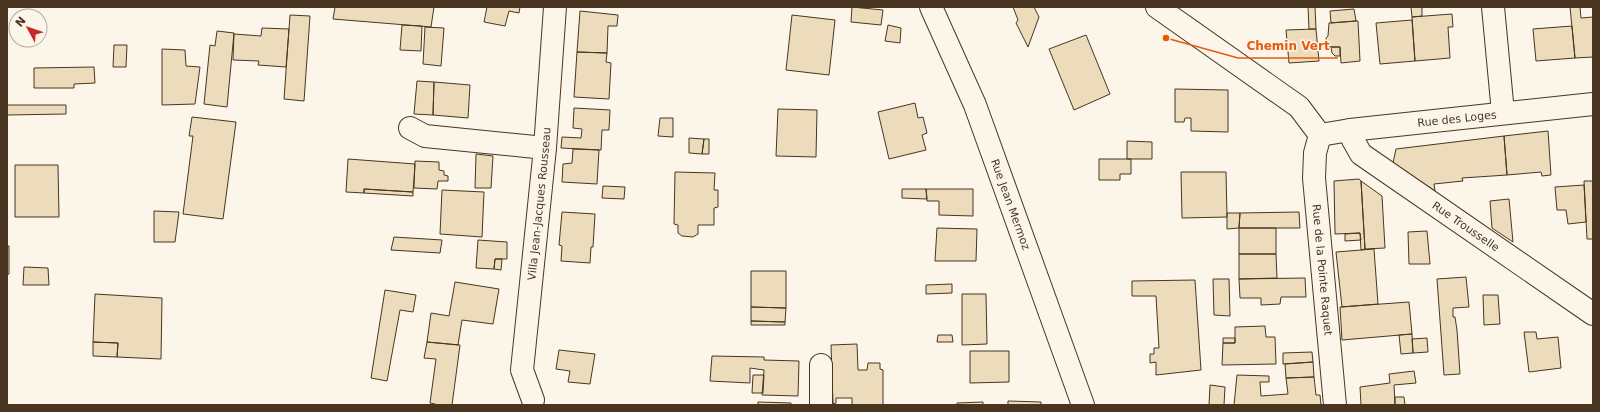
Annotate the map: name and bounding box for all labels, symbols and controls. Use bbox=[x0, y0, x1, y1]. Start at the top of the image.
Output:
north arrow bbox=[8, 8, 48, 48]
text: N bbox=[13, 14, 29, 30]
callout: Chemin Vert bbox=[1238, 34, 1338, 58]
text: Chemin Vert bbox=[1246, 39, 1330, 53]
street label: Rue des Loges bbox=[1417, 108, 1498, 129]
street label: Villa Jean-Jacques Rousseau bbox=[525, 127, 553, 281]
street label: Rue Jean Mermoz bbox=[988, 157, 1033, 252]
street label: Rue Trousselle bbox=[1430, 199, 1502, 254]
street label: Rue de la Pointe Raquet bbox=[1310, 204, 1335, 337]

